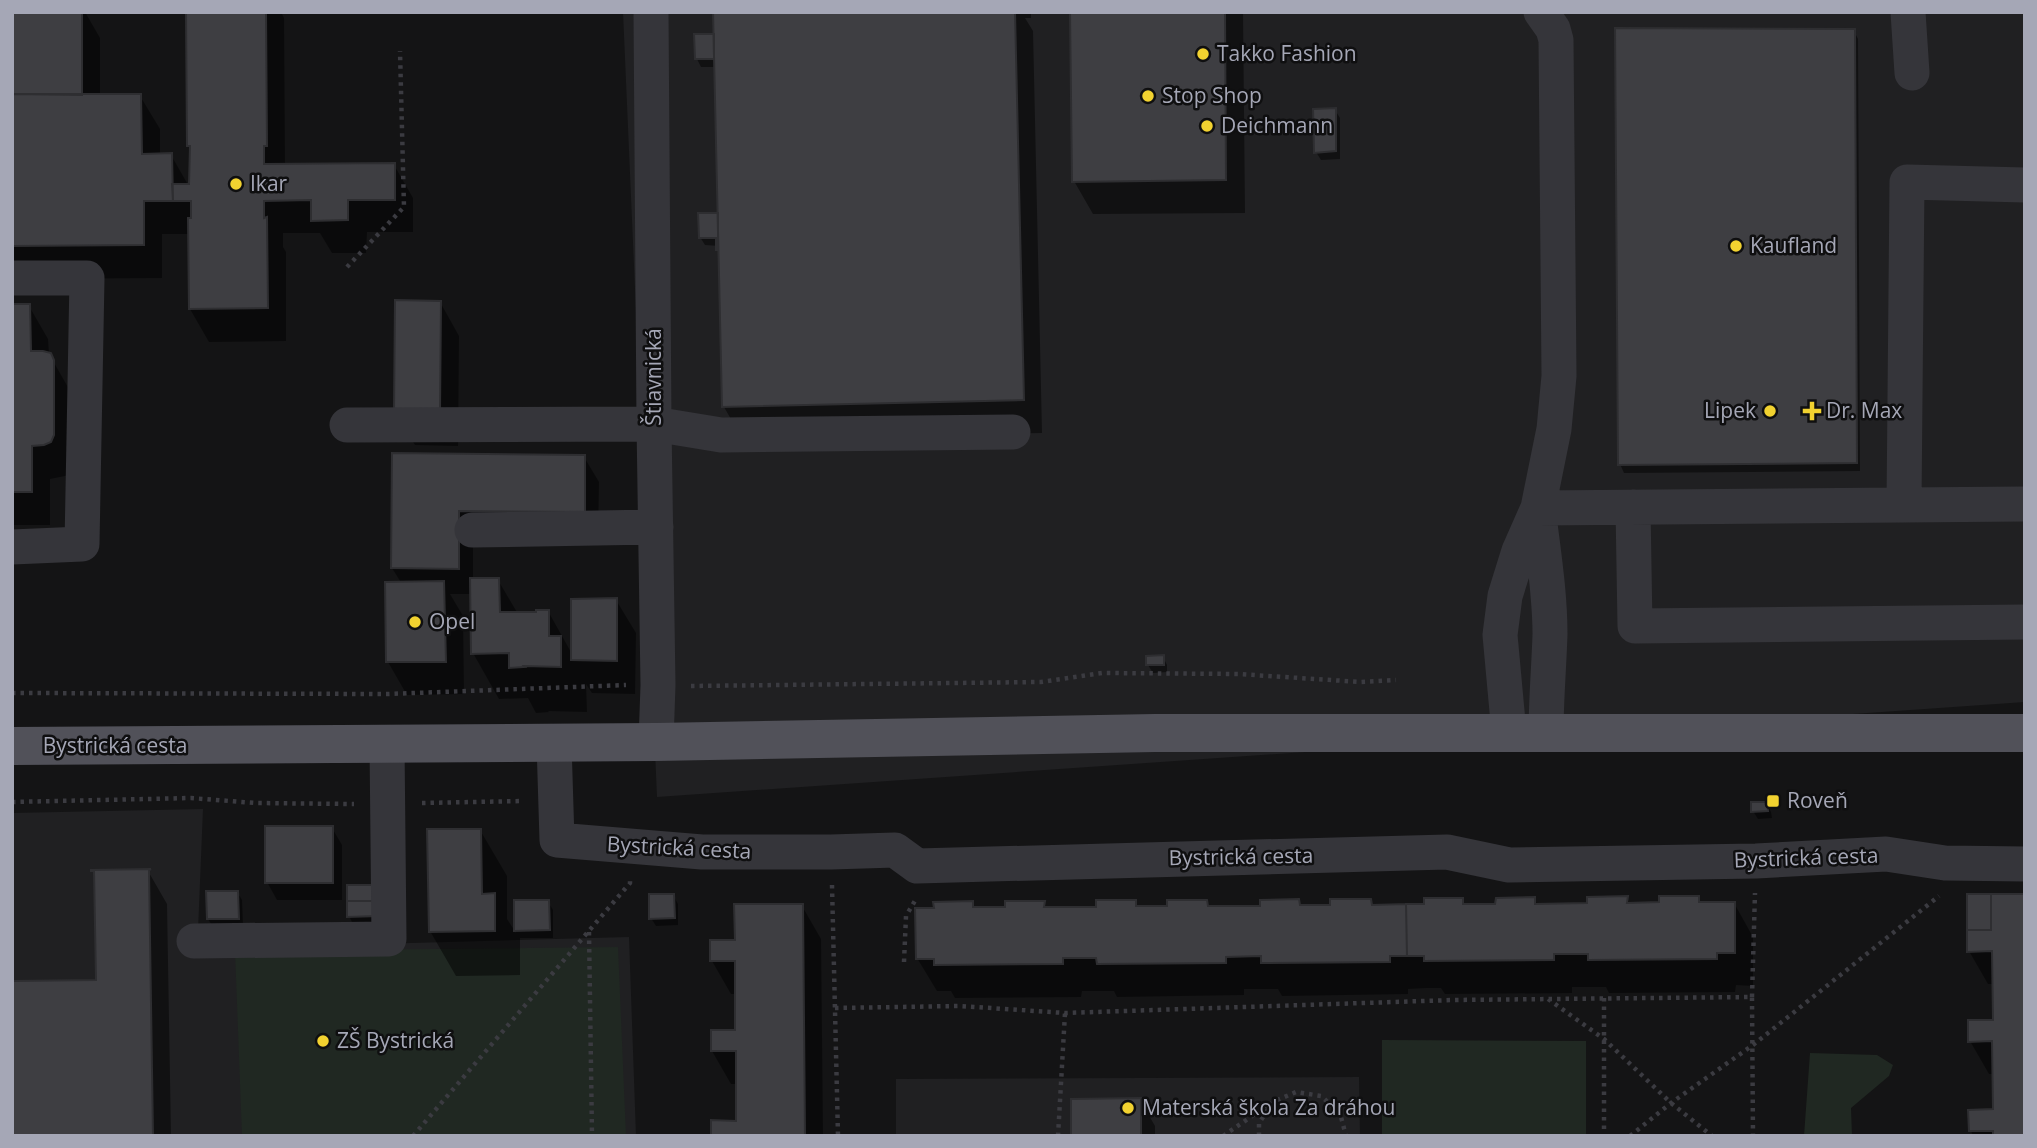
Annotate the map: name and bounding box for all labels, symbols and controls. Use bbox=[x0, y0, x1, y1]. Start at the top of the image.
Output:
place label: Takko Fashion bbox=[1217, 39, 1357, 67]
marker: Takko Fashion bbox=[1195, 46, 1211, 62]
place label: Stop Shop bbox=[1162, 81, 1262, 109]
marker: Stop Shop bbox=[1140, 88, 1156, 104]
place label: Deichmann bbox=[1221, 111, 1333, 139]
marker: Deichmann bbox=[1199, 118, 1215, 134]
place label: Ikar bbox=[250, 169, 288, 197]
marker: Ikar bbox=[228, 176, 244, 192]
place label: Kaufland bbox=[1750, 231, 1837, 259]
marker: Kaufland bbox=[1728, 238, 1744, 254]
street label: Štiavnická bbox=[639, 328, 667, 426]
place label: Lipek bbox=[1704, 396, 1756, 424]
place label: Dr. Max bbox=[1826, 396, 1902, 424]
marker: Lipek bbox=[1762, 403, 1778, 419]
marker: Dr. Max bbox=[1804, 403, 1820, 419]
place label: Opel bbox=[429, 607, 475, 635]
marker: Opel bbox=[407, 614, 423, 630]
street label: Bystrická cesta bbox=[43, 731, 187, 759]
place label: Roveň bbox=[1787, 786, 1848, 814]
marker: Roveň bbox=[1765, 793, 1781, 809]
street label: Bystrická cesta bbox=[606, 829, 752, 865]
street label: Bystrická cesta bbox=[1733, 840, 1879, 874]
street label: Bystrická cesta bbox=[1168, 841, 1314, 871]
place label: ZŠ Bystrická bbox=[337, 1026, 454, 1054]
marker: ZŠ Bystrická bbox=[315, 1033, 331, 1049]
place label: Materská škola Za dráhou bbox=[1142, 1093, 1395, 1121]
marker: Materská škola Za dráhou bbox=[1120, 1100, 1136, 1116]

